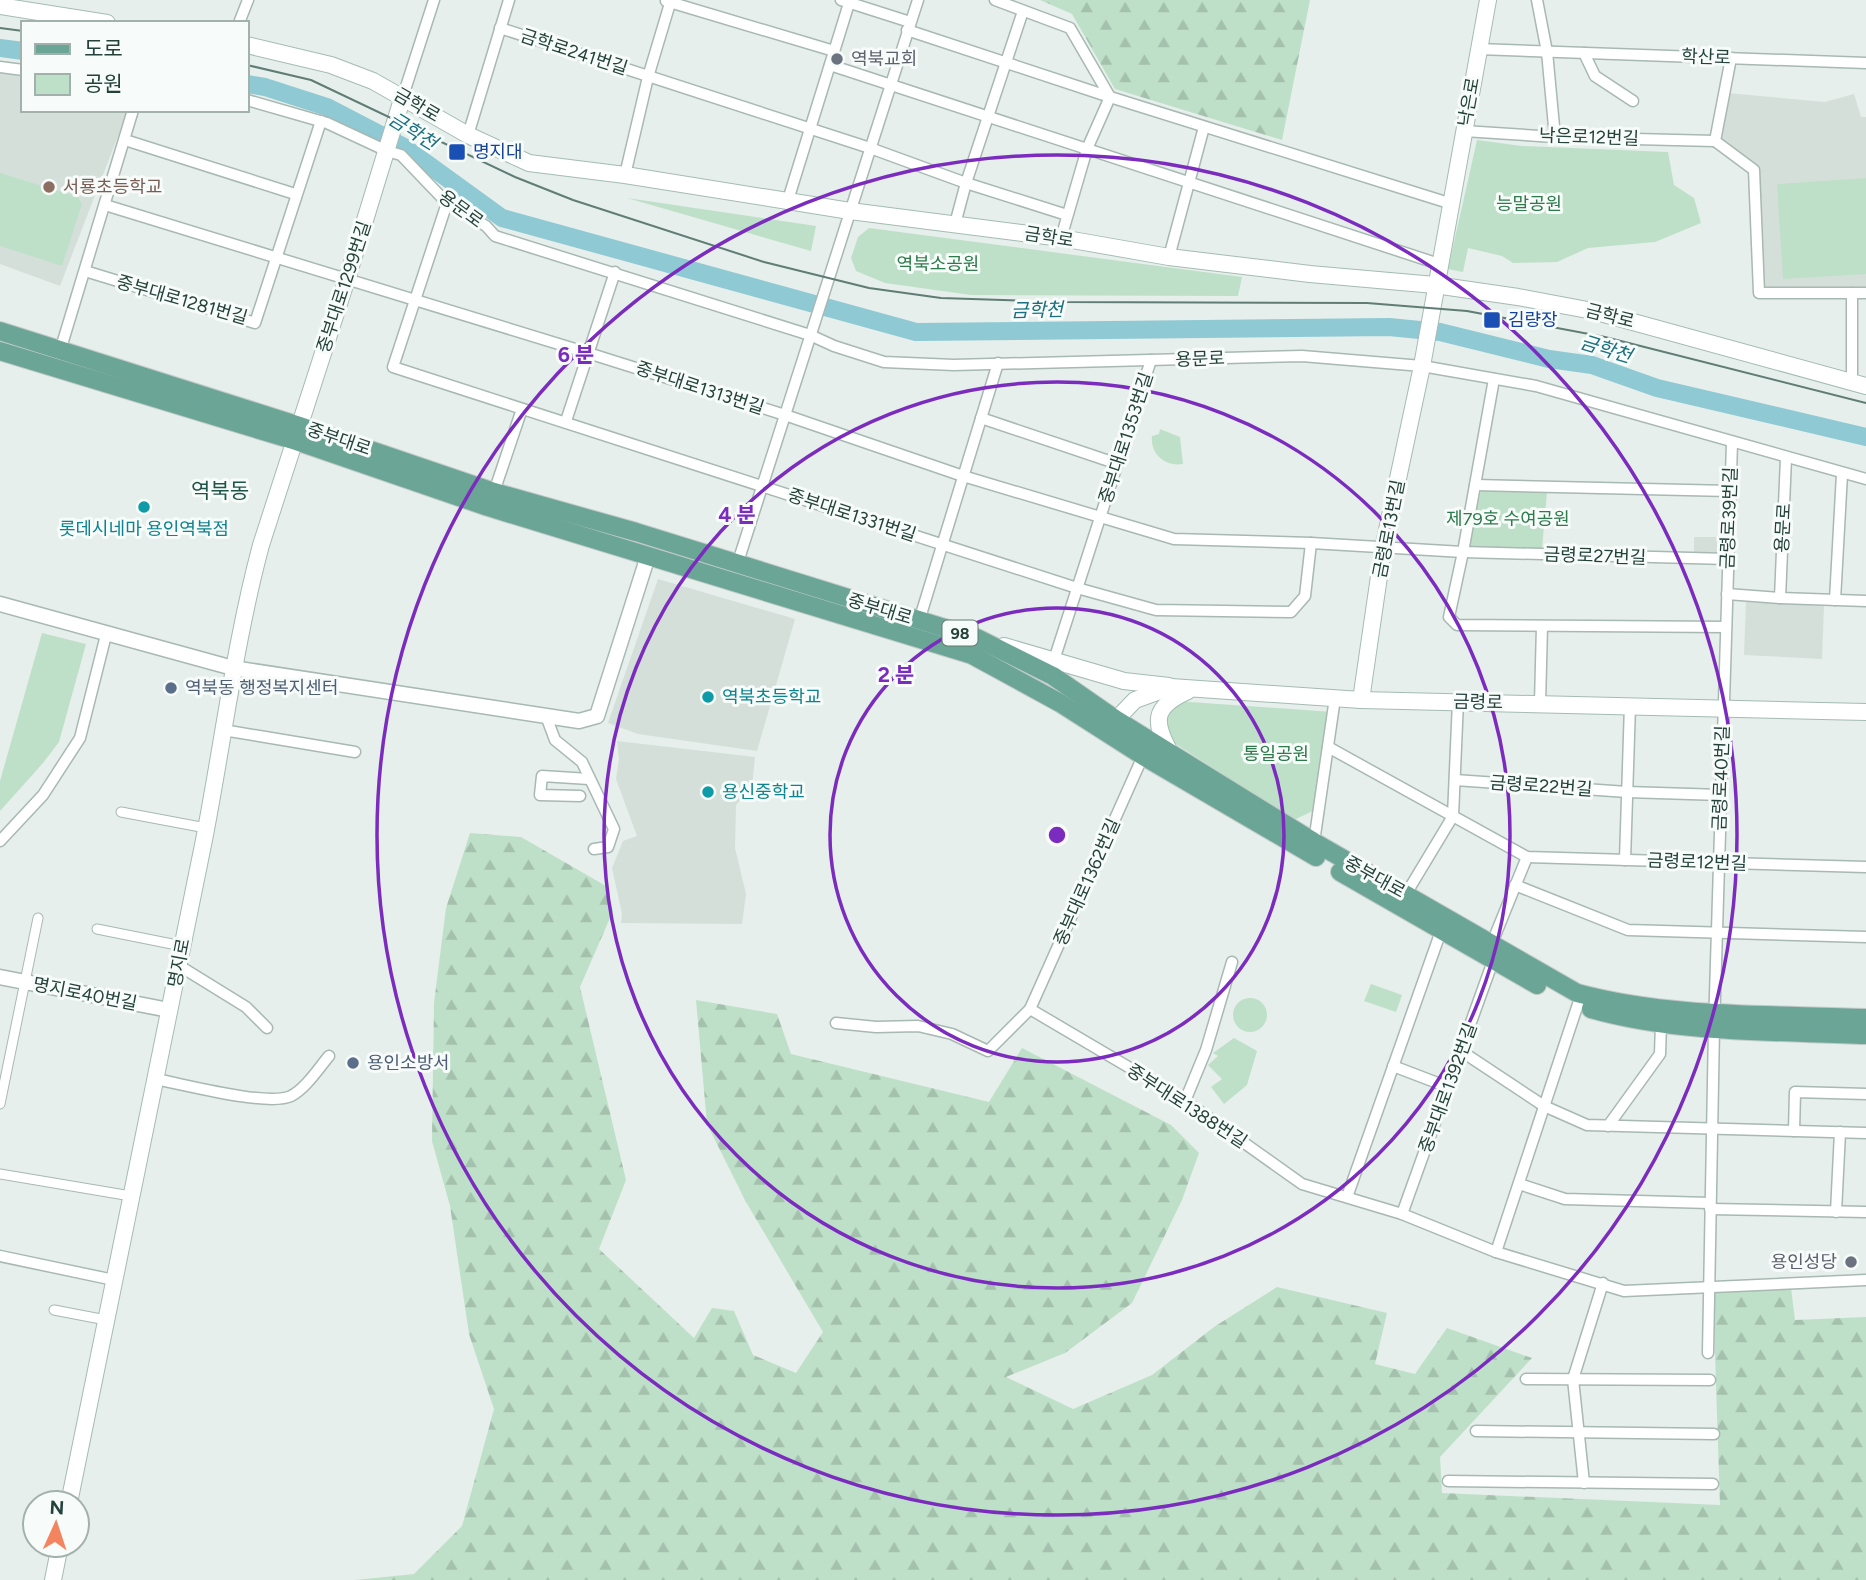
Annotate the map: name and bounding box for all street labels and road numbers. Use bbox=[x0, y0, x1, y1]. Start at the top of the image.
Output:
street label: 금학로241번길 bbox=[518, 24, 630, 80]
street label: 학산로 bbox=[1681, 45, 1731, 69]
street label: 낙은로 bbox=[1454, 76, 1484, 128]
street label: 금학로 bbox=[390, 83, 444, 127]
street label: 낙은로12번길 bbox=[1538, 124, 1640, 150]
street label: 용문로 bbox=[434, 185, 488, 233]
street label: 중부대로1299번길 bbox=[312, 218, 376, 356]
street label: 금학로 bbox=[1023, 222, 1075, 252]
street label: 중부대로1281번길 bbox=[114, 271, 250, 329]
street label: 금학로 bbox=[1583, 299, 1637, 333]
street label: 용문로 bbox=[1175, 347, 1225, 371]
street label: 중부대로1313번길 bbox=[633, 357, 767, 419]
street label: 중부대로1353번길 bbox=[1094, 370, 1158, 506]
street label: 중부대로 bbox=[304, 418, 374, 460]
street label: 금령로39번길 bbox=[1716, 466, 1742, 570]
street label: 금령로13번길 bbox=[1369, 478, 1409, 580]
street label: 중부대로1331번길 bbox=[785, 484, 919, 546]
street label: 용문로 bbox=[1771, 503, 1795, 553]
street label: 금령로27번길 bbox=[1543, 543, 1647, 569]
street label: 중부대로 bbox=[845, 589, 915, 629]
road number: 98 bbox=[942, 620, 978, 646]
street label: 금령로 bbox=[1453, 691, 1503, 713]
street label: 금령로40번길 bbox=[1708, 725, 1734, 831]
street label: 금령로22번길 bbox=[1489, 771, 1593, 801]
street label: 중부대로1362번길 bbox=[1049, 815, 1125, 949]
street label: 금령로12번길 bbox=[1646, 849, 1748, 875]
street label: 중부대로 bbox=[1341, 851, 1409, 903]
street label: 명지로 bbox=[163, 937, 195, 989]
street label: 명지로40번길 bbox=[31, 973, 139, 1015]
street label: 중부대로1392번길 bbox=[1414, 1020, 1482, 1156]
street label: 중부대로1388번길 bbox=[1123, 1059, 1251, 1153]

